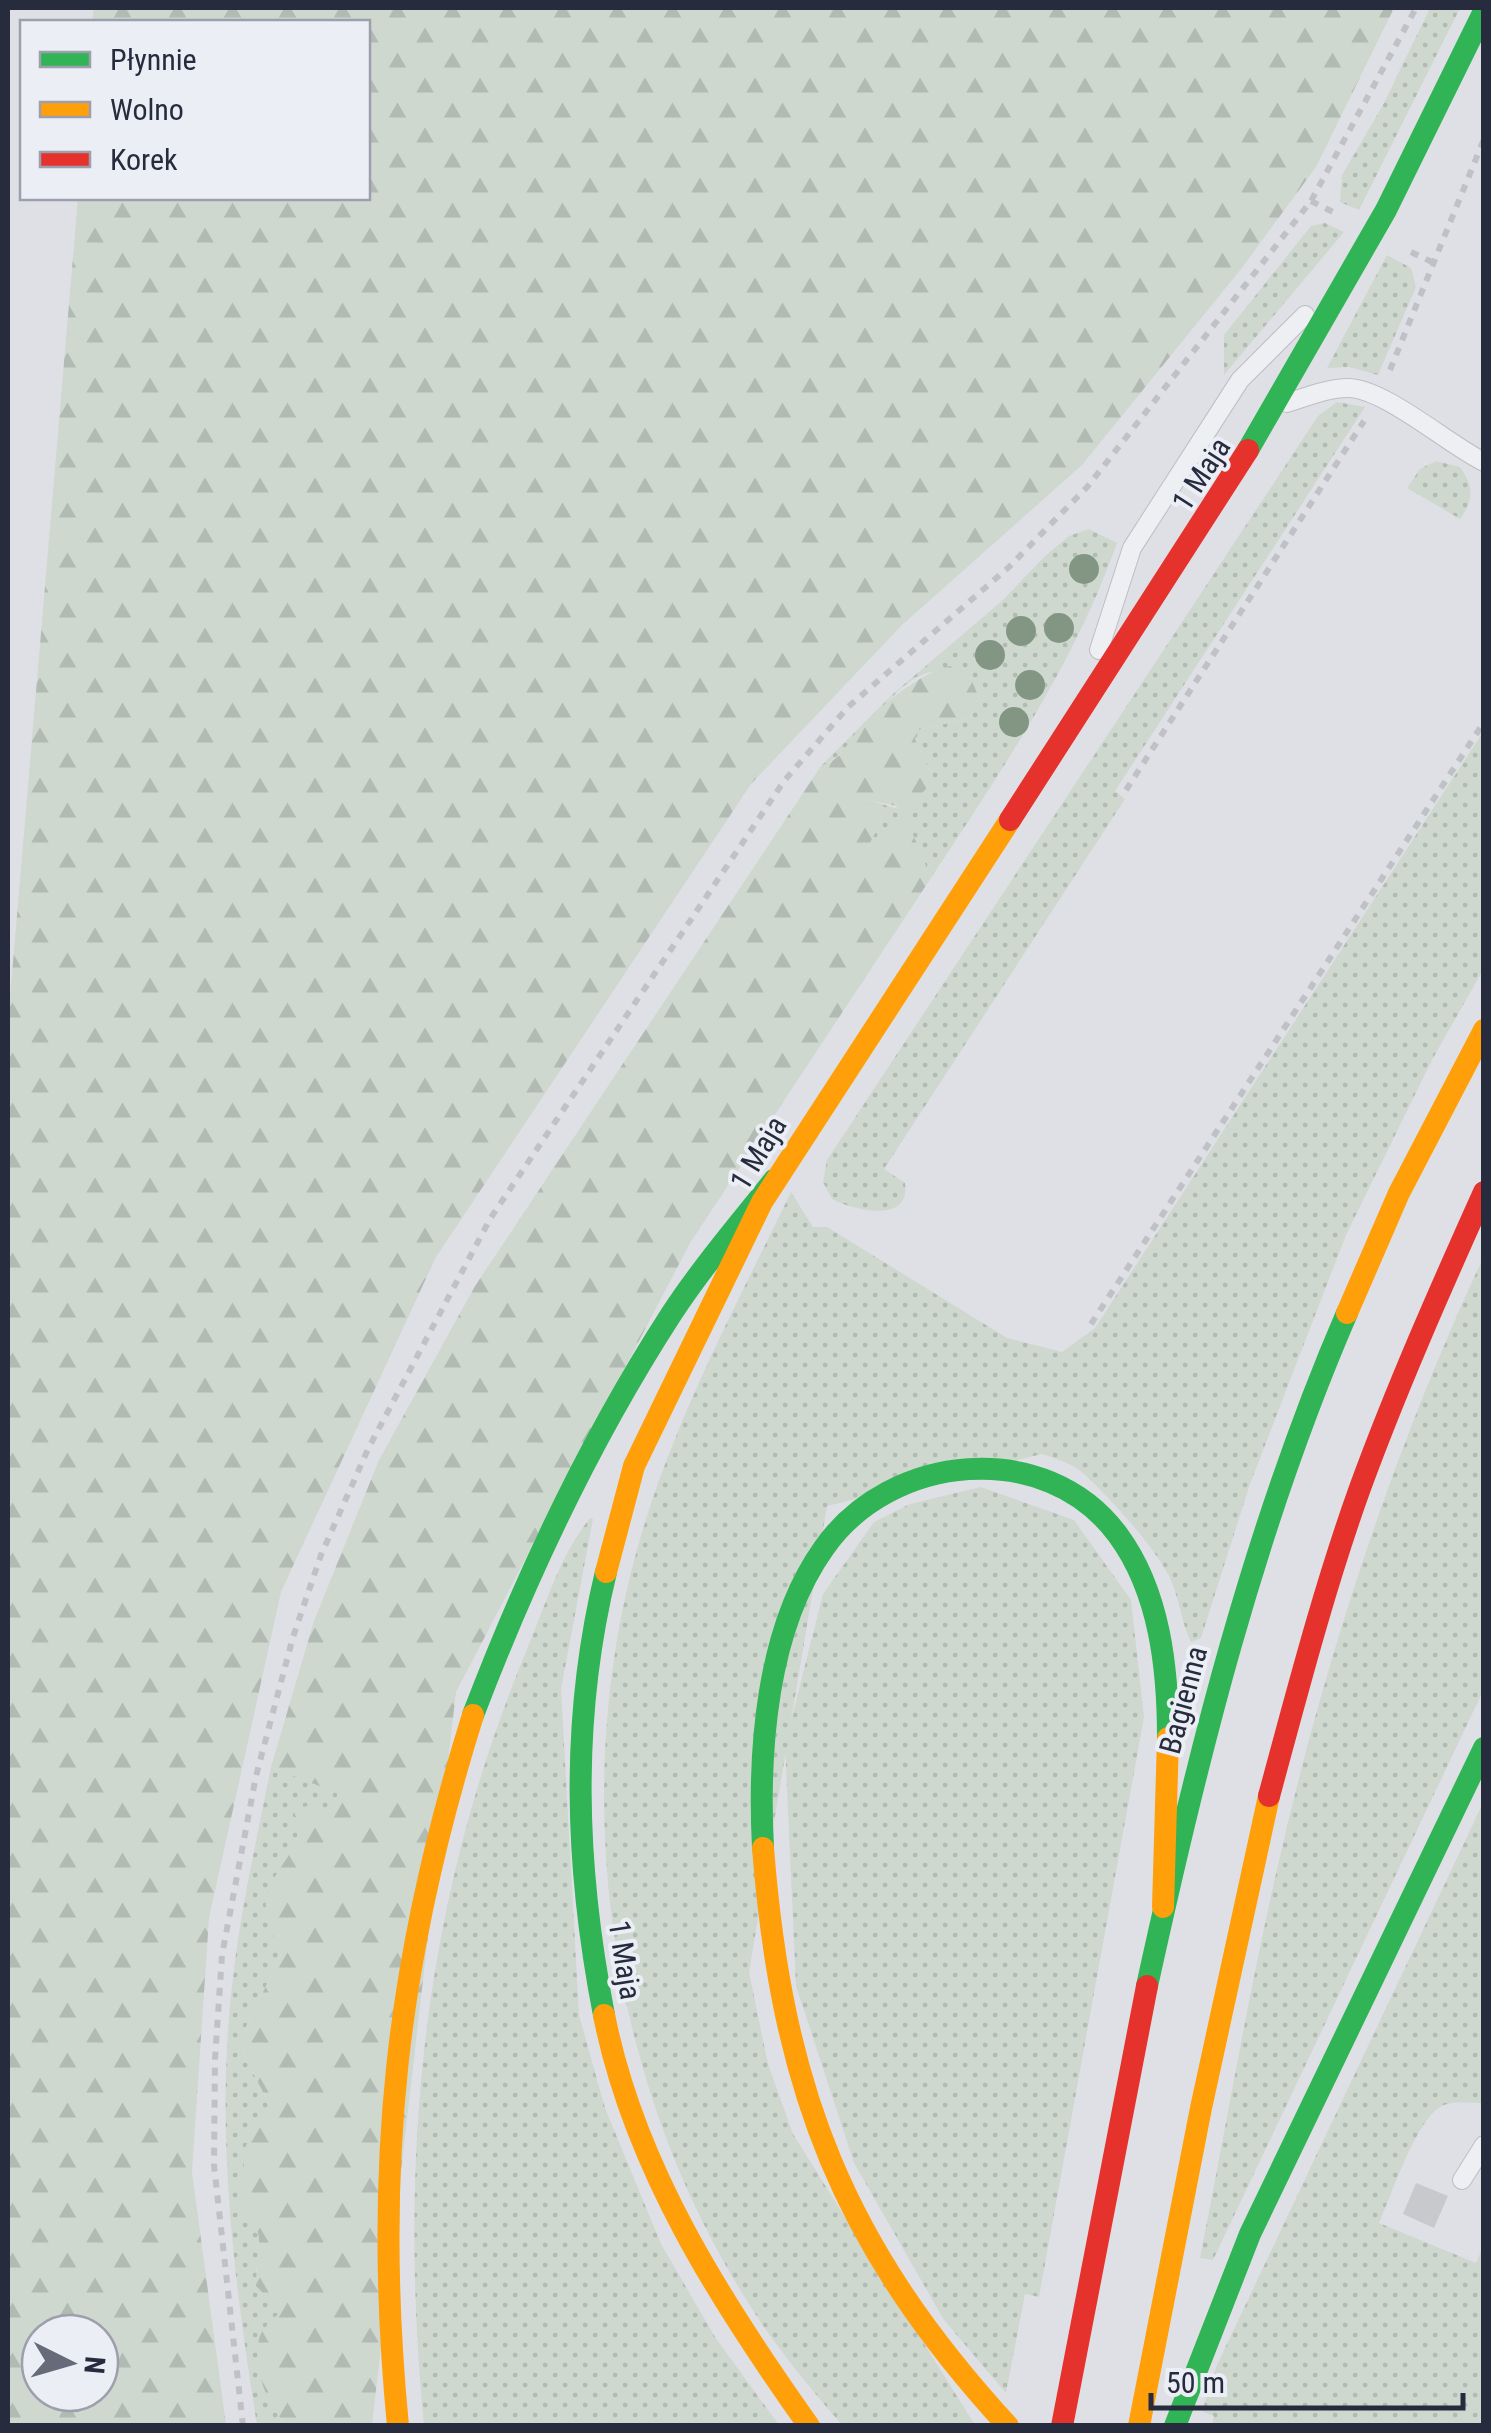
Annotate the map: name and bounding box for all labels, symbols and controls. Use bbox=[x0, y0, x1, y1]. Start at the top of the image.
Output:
legend bbox=[20, 20, 370, 200]
text: Płynnie bbox=[110, 42, 197, 77]
text: Wolno bbox=[110, 92, 184, 127]
text: Korek bbox=[110, 142, 178, 177]
street label: 1 Maja bbox=[1165, 431, 1237, 517]
street label: 1 Maja bbox=[722, 1110, 794, 1196]
street label: Bagienna bbox=[1152, 1642, 1214, 1758]
street label: 1 Maja bbox=[601, 1918, 649, 2002]
north arrow bbox=[20, 2313, 120, 2413]
scale bar bbox=[1151, 2348, 1464, 2410]
text: N bbox=[77, 2355, 112, 2375]
text: 50 m bbox=[1166, 2365, 1225, 2400]

